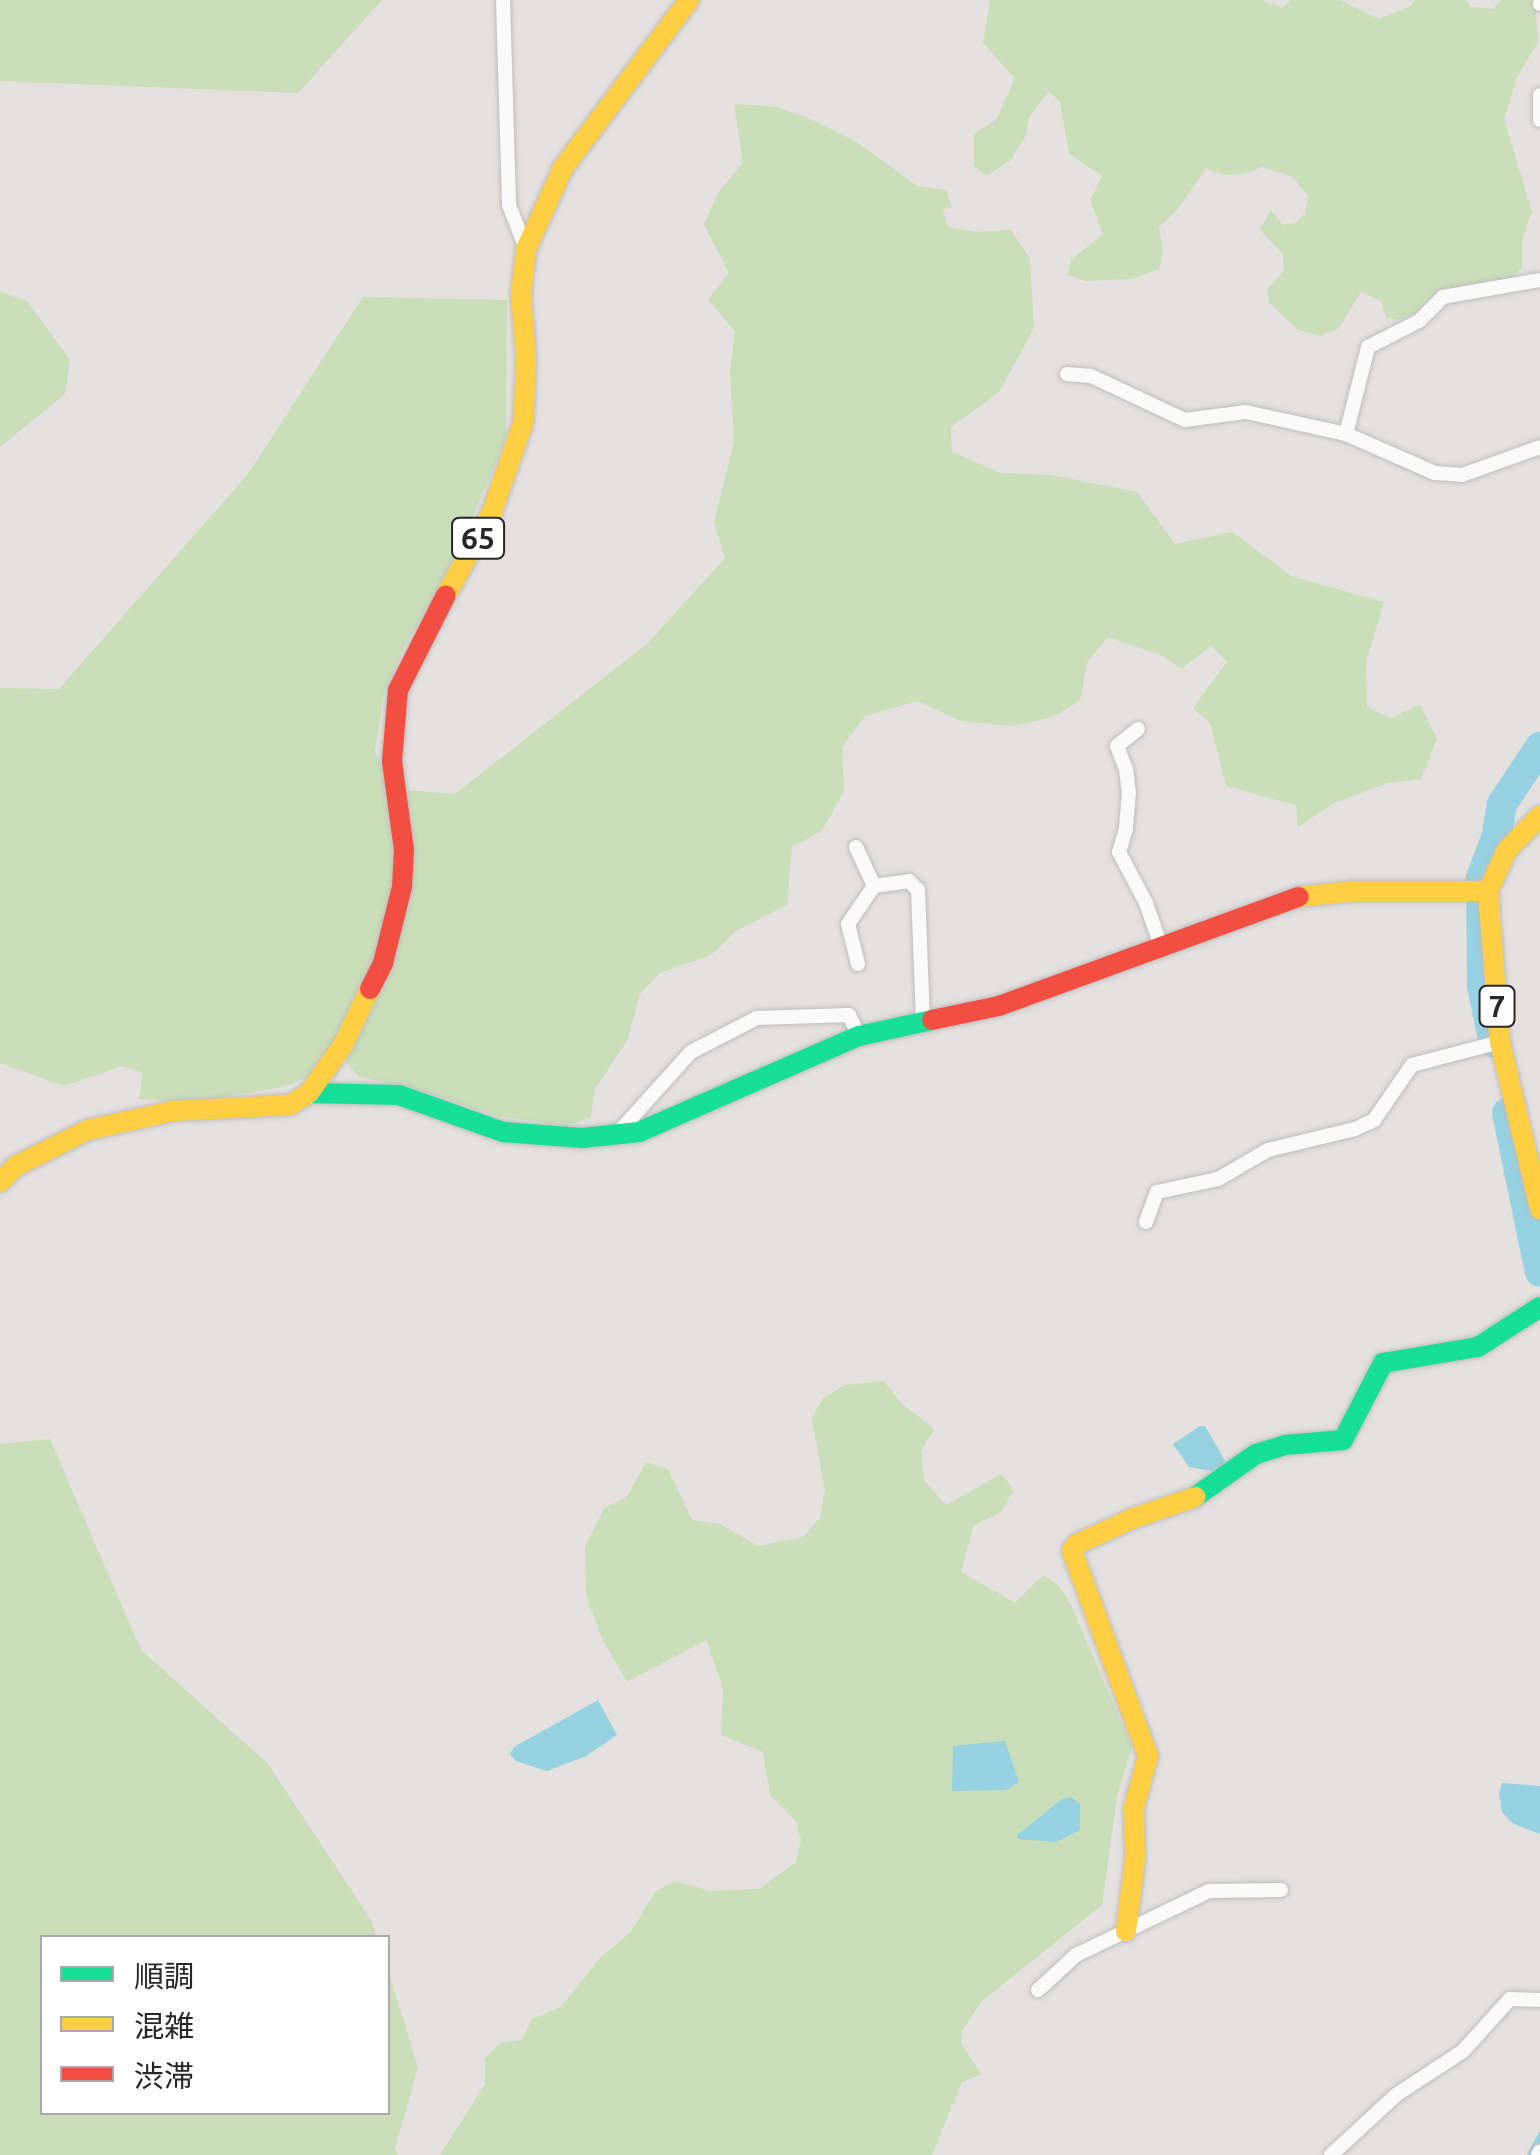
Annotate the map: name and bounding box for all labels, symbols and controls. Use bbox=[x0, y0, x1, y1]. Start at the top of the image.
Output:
road number: 65 bbox=[450, 513, 506, 563]
road number: 7 bbox=[1477, 981, 1517, 1031]
legend bbox=[40, 1935, 390, 2115]
text: 順調 bbox=[134, 1959, 194, 1993]
text: 混雑 bbox=[134, 2009, 194, 2043]
text: 渋滞 bbox=[134, 2059, 194, 2093]

